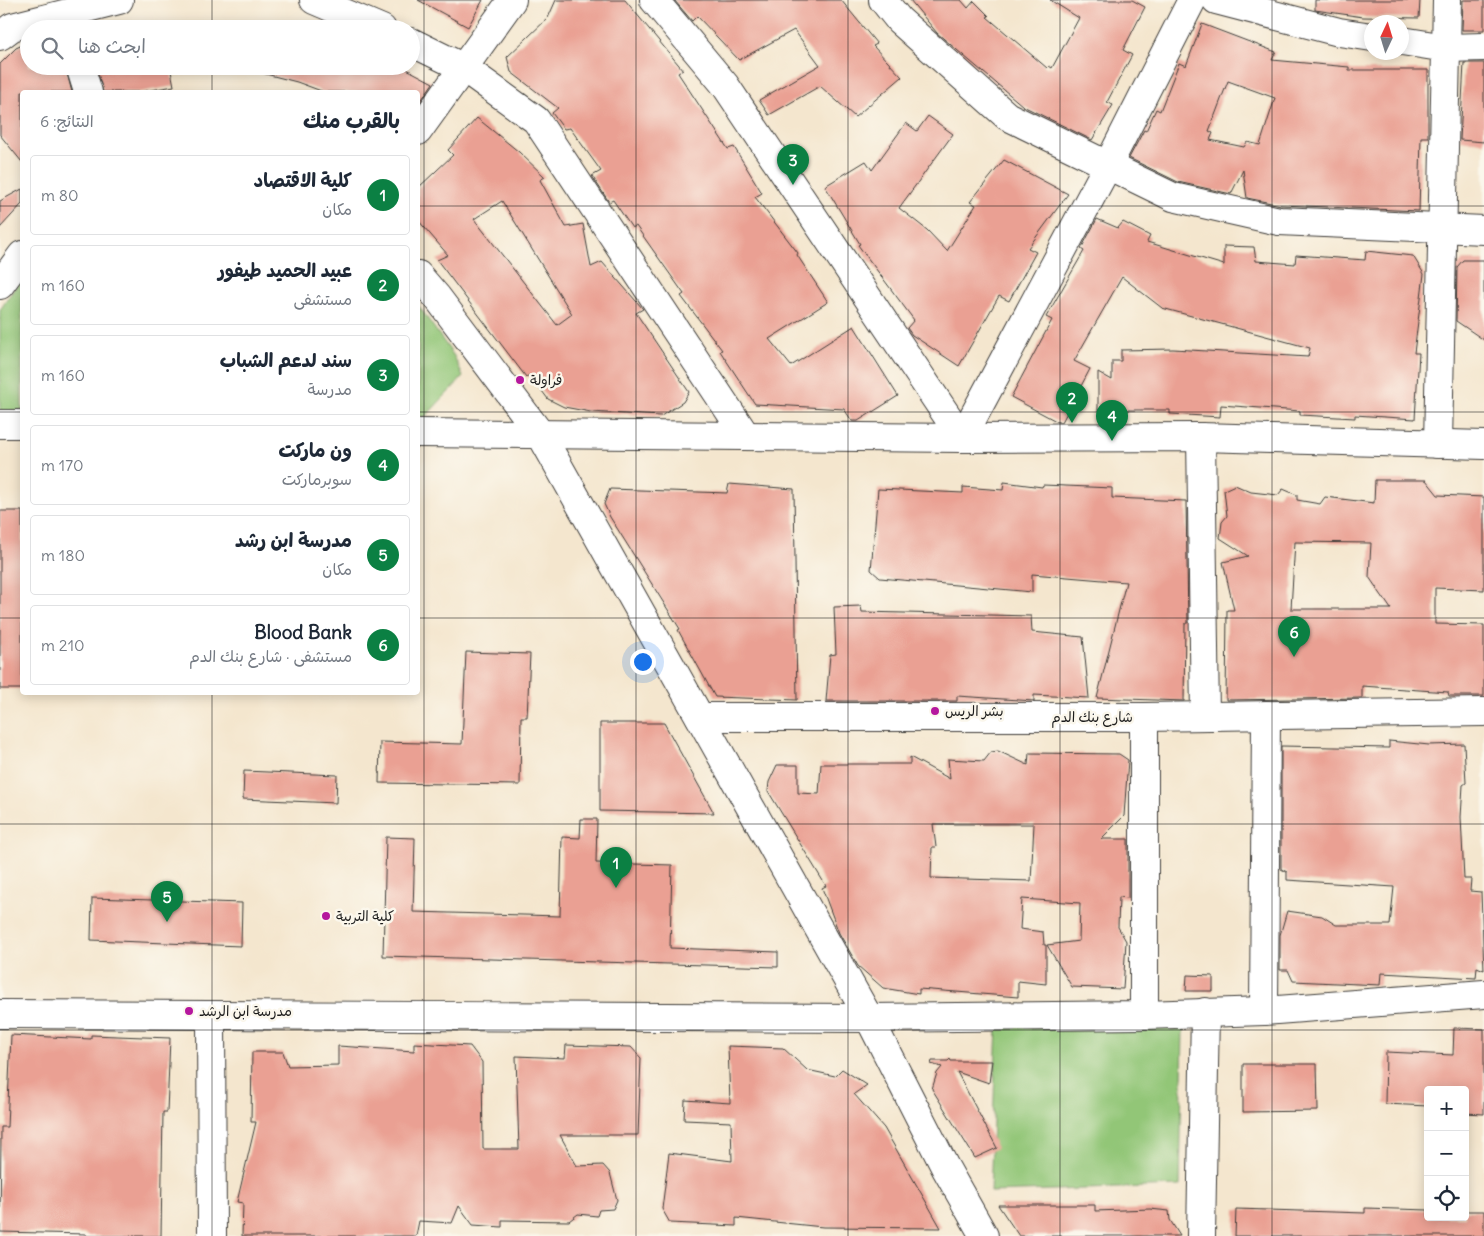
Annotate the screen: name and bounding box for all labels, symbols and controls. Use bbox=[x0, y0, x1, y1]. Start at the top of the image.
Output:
north arrow bbox=[1364, 15, 1409, 60]
search box bbox=[20, 20, 420, 75]
icon: search bbox=[38, 34, 66, 62]
text: ابحث هنا bbox=[78, 34, 146, 58]
text: بالقرب منك bbox=[303, 107, 400, 134]
text: النتائج: 6 bbox=[40, 111, 94, 131]
pin: 3 bbox=[777, 144, 809, 185]
text: كلية الاقتصاد bbox=[254, 168, 352, 192]
text: 80 m bbox=[41, 185, 79, 205]
text: 1 bbox=[380, 185, 386, 205]
text: مكان bbox=[322, 199, 352, 219]
text: عبيد الحميد طيفور bbox=[217, 258, 352, 282]
text: 160 m bbox=[41, 275, 85, 295]
text: 2 bbox=[379, 275, 387, 295]
text: مستشفى bbox=[293, 289, 352, 309]
text: سند لدعم الشباب bbox=[220, 348, 352, 372]
text: 160 m bbox=[41, 365, 85, 385]
text: 3 bbox=[378, 365, 388, 385]
place label: فراولة bbox=[530, 371, 562, 389]
marker: فراولة bbox=[514, 374, 526, 386]
text: مدرسة bbox=[307, 379, 352, 399]
pin: 2 bbox=[1056, 382, 1088, 423]
pin: 4 bbox=[1096, 400, 1128, 441]
text: ون ماركت bbox=[278, 438, 352, 462]
text: 170 m bbox=[41, 455, 84, 475]
text: 4 bbox=[378, 455, 388, 475]
text: سوبرماركت bbox=[282, 469, 352, 489]
text: مدرسة ابن رشد bbox=[235, 528, 352, 552]
text: 180 m bbox=[41, 545, 85, 565]
text: 5 bbox=[378, 545, 388, 565]
text: مكان bbox=[322, 559, 352, 579]
pin: 6 bbox=[1278, 616, 1310, 657]
text: Blood Bank bbox=[254, 620, 352, 644]
text: 210 m bbox=[41, 635, 85, 655]
text: 6 bbox=[378, 635, 388, 655]
text: مستشفى · شارع بنك الدم bbox=[189, 646, 352, 666]
your location bbox=[630, 649, 656, 675]
place label: بشر الريس bbox=[945, 702, 1003, 720]
marker: بشر الريس bbox=[929, 705, 941, 717]
street label: شارع بنك الدم bbox=[1051, 708, 1133, 728]
pin: 1 bbox=[600, 847, 632, 888]
pin: 5 bbox=[151, 881, 183, 922]
place label: كلية التربية bbox=[336, 907, 394, 925]
marker: كلية التربية bbox=[320, 910, 332, 922]
place label: مدرسة ابن الرشد bbox=[199, 1002, 292, 1020]
marker: مدرسة ابن الرشد bbox=[183, 1005, 195, 1017]
map controls bbox=[1424, 1086, 1469, 1221]
button: + bbox=[1424, 1086, 1469, 1131]
button: − bbox=[1424, 1131, 1469, 1176]
button: locate bbox=[1424, 1176, 1469, 1221]

